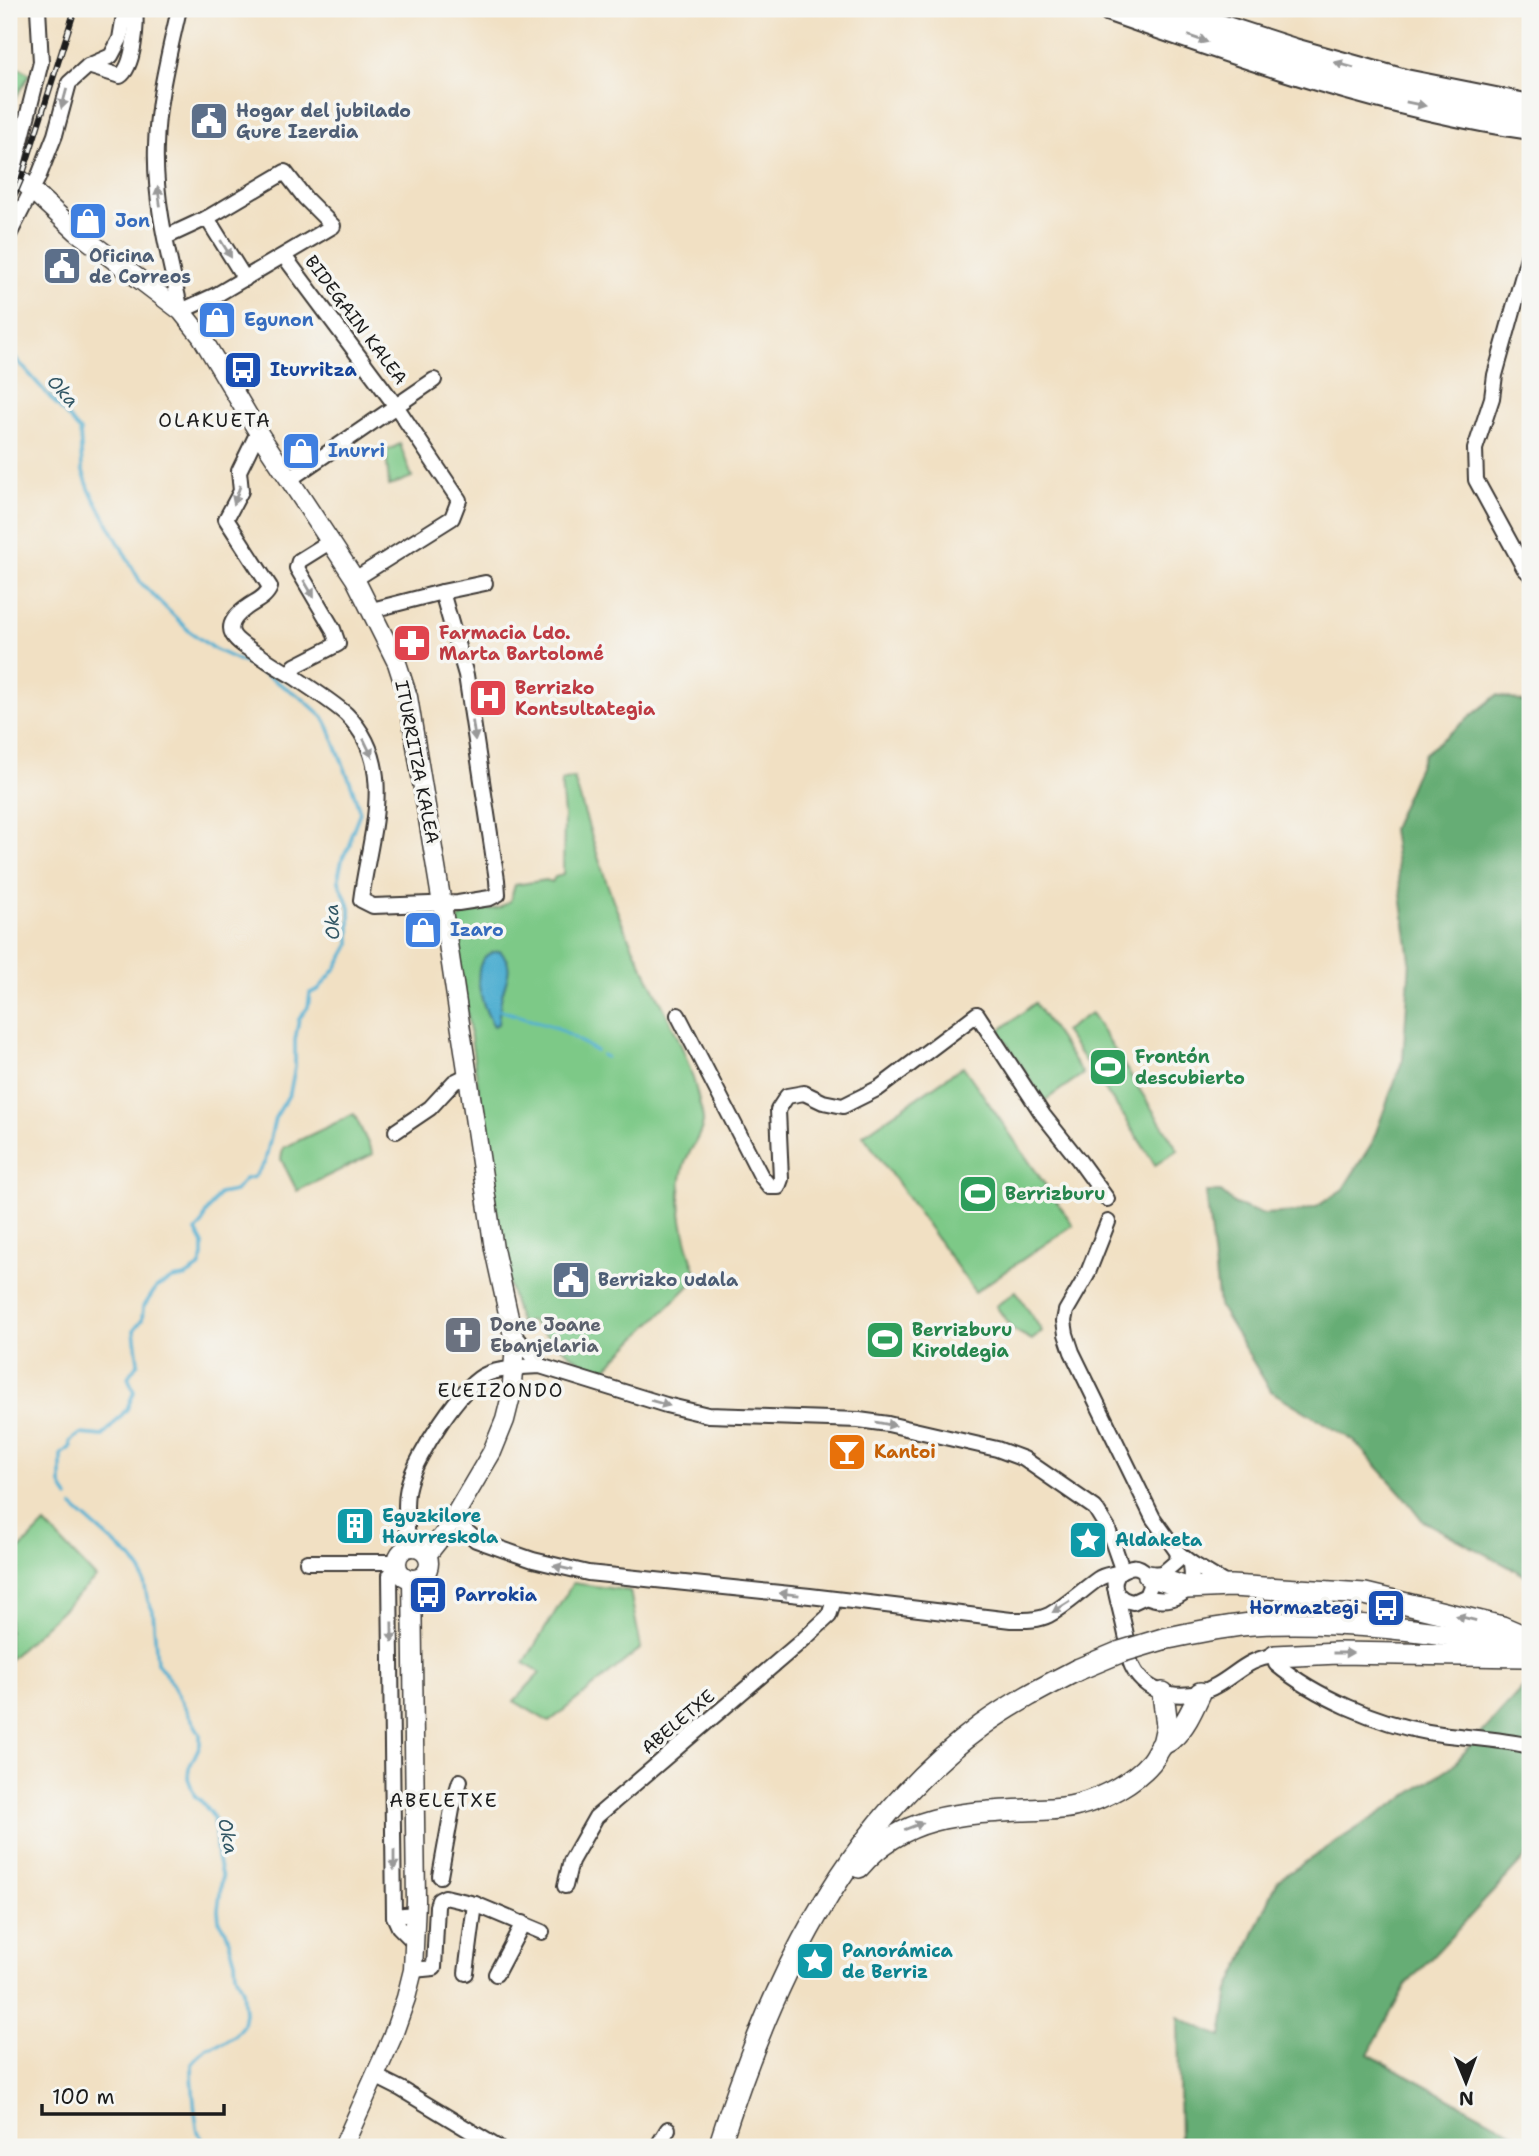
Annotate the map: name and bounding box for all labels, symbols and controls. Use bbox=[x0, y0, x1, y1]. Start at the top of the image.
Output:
one-way arrow bbox=[1187, 34, 1208, 45]
one-way arrow bbox=[1334, 59, 1355, 69]
one-way arrow bbox=[59, 89, 69, 110]
one-way arrow bbox=[1405, 98, 1427, 109]
place label: Hogar del jubilado Gure Izerdia bbox=[236, 99, 411, 144]
public building icon: Hogar del jubilado Gure Izerdia bbox=[188, 100, 230, 142]
one-way arrow bbox=[153, 184, 164, 206]
shop icon: Jon bbox=[67, 200, 109, 242]
place label: Jon bbox=[115, 209, 150, 233]
one-way arrow bbox=[219, 239, 232, 258]
place label: Oficina de Correos bbox=[89, 244, 191, 289]
public building icon: Oficina de Correos bbox=[41, 245, 83, 287]
street label: BIDEGAIN KALEA bbox=[299, 250, 413, 390]
shop icon: Egunon bbox=[196, 299, 238, 341]
place label: Egunon bbox=[244, 308, 314, 332]
bus stop icon: Iturritza bbox=[222, 349, 264, 391]
place label: Iturritza bbox=[270, 358, 357, 382]
water label: Oka bbox=[42, 369, 84, 413]
district label: OLAKUETA bbox=[158, 408, 272, 433]
shop icon: Inurri bbox=[280, 430, 322, 472]
place label: Inurri bbox=[328, 439, 385, 463]
one-way arrow bbox=[231, 485, 241, 506]
one-way arrow bbox=[303, 579, 315, 598]
place label: Farmacia Ldo. Marta Bartolomé bbox=[439, 621, 604, 666]
pharmacy icon: Farmacia Ldo. Marta Bartolomé bbox=[391, 622, 433, 664]
place label: Berrizko Kontsultategia bbox=[515, 676, 656, 721]
hospital icon: Berrizko Kontsultategia bbox=[467, 677, 509, 719]
street label: ITURRITZA KALEA bbox=[389, 678, 445, 846]
one-way arrow bbox=[469, 720, 480, 742]
one-way arrow bbox=[362, 737, 374, 758]
water label: Oka bbox=[319, 904, 345, 940]
shop icon: Izaro bbox=[402, 909, 444, 951]
place label: Izaro bbox=[450, 918, 504, 942]
place label: Frontón descubierto bbox=[1135, 1045, 1245, 1090]
sports icon: Frontón descubierto bbox=[1087, 1046, 1129, 1088]
sports icon: Berrizburu bbox=[957, 1173, 999, 1215]
place label: Berrizburu bbox=[1005, 1182, 1105, 1206]
public building icon: Berrizko udala bbox=[550, 1259, 592, 1301]
place label: Berrizko udala bbox=[598, 1268, 739, 1292]
place label: Done Joane Ebanjelaria bbox=[490, 1313, 601, 1358]
church icon: Done Joane Ebanjelaria bbox=[442, 1314, 484, 1356]
place label: Berrizburu Kiroldegia bbox=[912, 1318, 1012, 1363]
sports icon: Berrizburu Kiroldegia bbox=[864, 1319, 906, 1361]
district label: ELEIZONDO bbox=[437, 1378, 565, 1403]
one-way arrow bbox=[650, 1399, 671, 1409]
one-way arrow bbox=[875, 1419, 897, 1430]
bar icon: Kantoi bbox=[826, 1431, 868, 1473]
place label: Kantoi bbox=[874, 1440, 936, 1464]
place label: Eguzkilore Haurreskola bbox=[382, 1504, 499, 1549]
building icon: Eguzkilore Haurreskola bbox=[334, 1505, 376, 1547]
place icon: Aldaketa bbox=[1067, 1519, 1109, 1561]
place label: Aldaketa bbox=[1115, 1528, 1203, 1552]
one-way arrow bbox=[552, 1562, 574, 1573]
bus stop icon: Parrokia bbox=[407, 1574, 449, 1616]
place label: Parrokia bbox=[455, 1583, 538, 1607]
bus stop icon: Hormaztegi bbox=[1365, 1587, 1407, 1629]
one-way arrow bbox=[778, 1588, 800, 1599]
place label: Hormaztegi bbox=[1249, 1596, 1359, 1620]
one-way arrow bbox=[1051, 1601, 1070, 1614]
one-way arrow bbox=[1454, 1612, 1476, 1623]
one-way arrow bbox=[386, 1622, 397, 1644]
one-way arrow bbox=[1332, 1647, 1354, 1659]
street label: ABELETXE bbox=[636, 1684, 720, 1760]
district label: ABELETXE bbox=[389, 1788, 499, 1813]
water label: Oka bbox=[212, 1816, 244, 1856]
one-way arrow bbox=[904, 1820, 925, 1831]
one-way arrow bbox=[388, 1849, 400, 1871]
place label: Panorámica de Berriz bbox=[842, 1939, 954, 1984]
place icon: Panorámica de Berriz bbox=[794, 1940, 836, 1982]
north arrow bbox=[1430, 2048, 1500, 2118]
scale bar bbox=[42, 2072, 224, 2116]
text: 100 m bbox=[52, 2083, 115, 2111]
text: N bbox=[1459, 2086, 1474, 2111]

